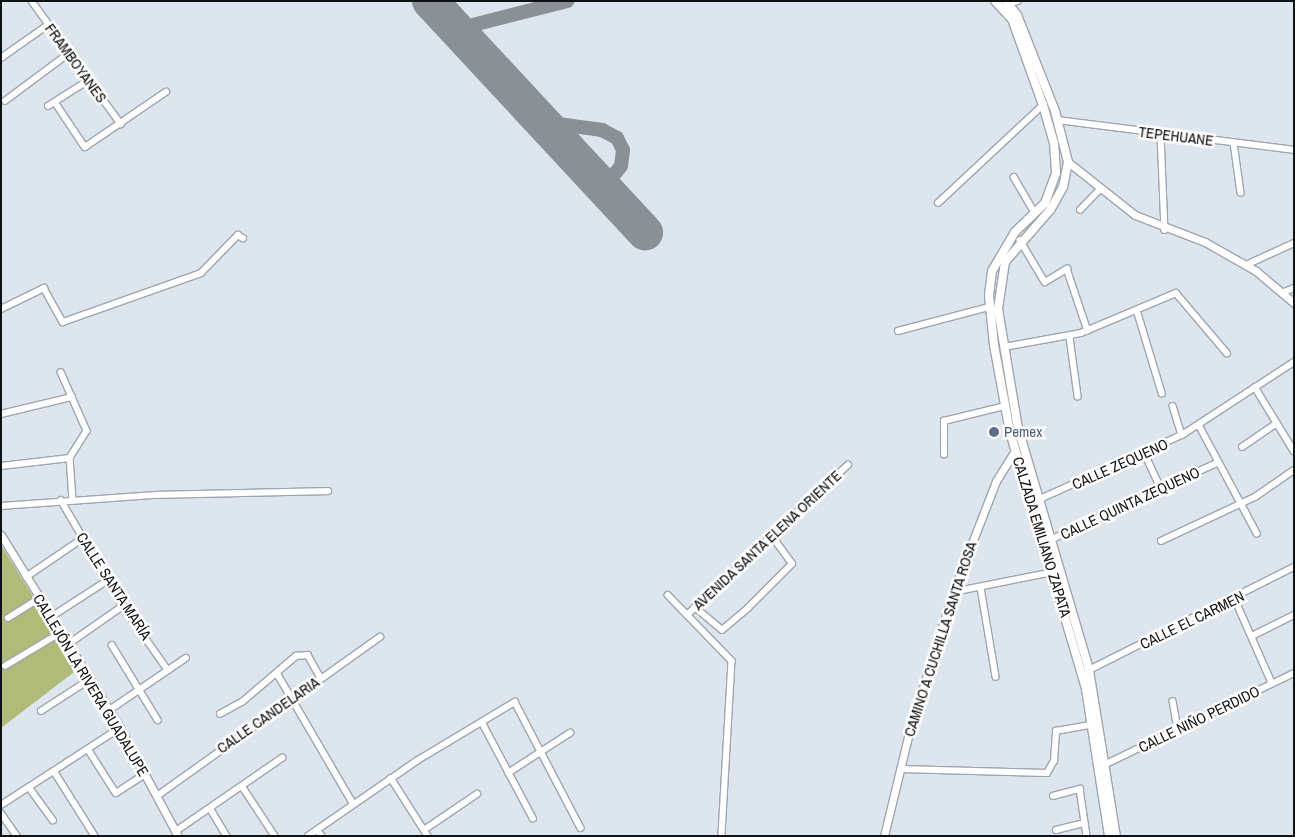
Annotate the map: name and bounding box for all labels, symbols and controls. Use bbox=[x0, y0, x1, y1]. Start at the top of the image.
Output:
street label: FRAMBOYANES bbox=[41, 20, 111, 106]
street label: TEPEHUANE bbox=[1138, 122, 1214, 150]
place label: Pemex bbox=[1004, 423, 1042, 441]
marker: Pemex bbox=[988, 426, 1000, 438]
street label: CALLE ZEQUENO bbox=[1069, 435, 1171, 493]
street label: CALZADA EMILIANO ZAPATA bbox=[1009, 454, 1075, 620]
street label: CALLE QUINTA ZEQUENO bbox=[1057, 463, 1203, 543]
street label: AVENIDA SANTA ELENA ORIENTE bbox=[688, 466, 846, 614]
street label: CALLE SANTA MARÍA bbox=[72, 529, 156, 643]
street label: CAMINO A CUCHILLA SANTA ROSA bbox=[899, 538, 981, 740]
street label: CALLE EL CARMEN bbox=[1137, 587, 1247, 653]
street label: CALLEJÓN LA RIVERA GUADALUPE bbox=[29, 590, 153, 780]
street label: CALLE CANDELARIA bbox=[213, 673, 323, 757]
street label: CALLE NIÑO PERDIDO bbox=[1135, 682, 1263, 756]

